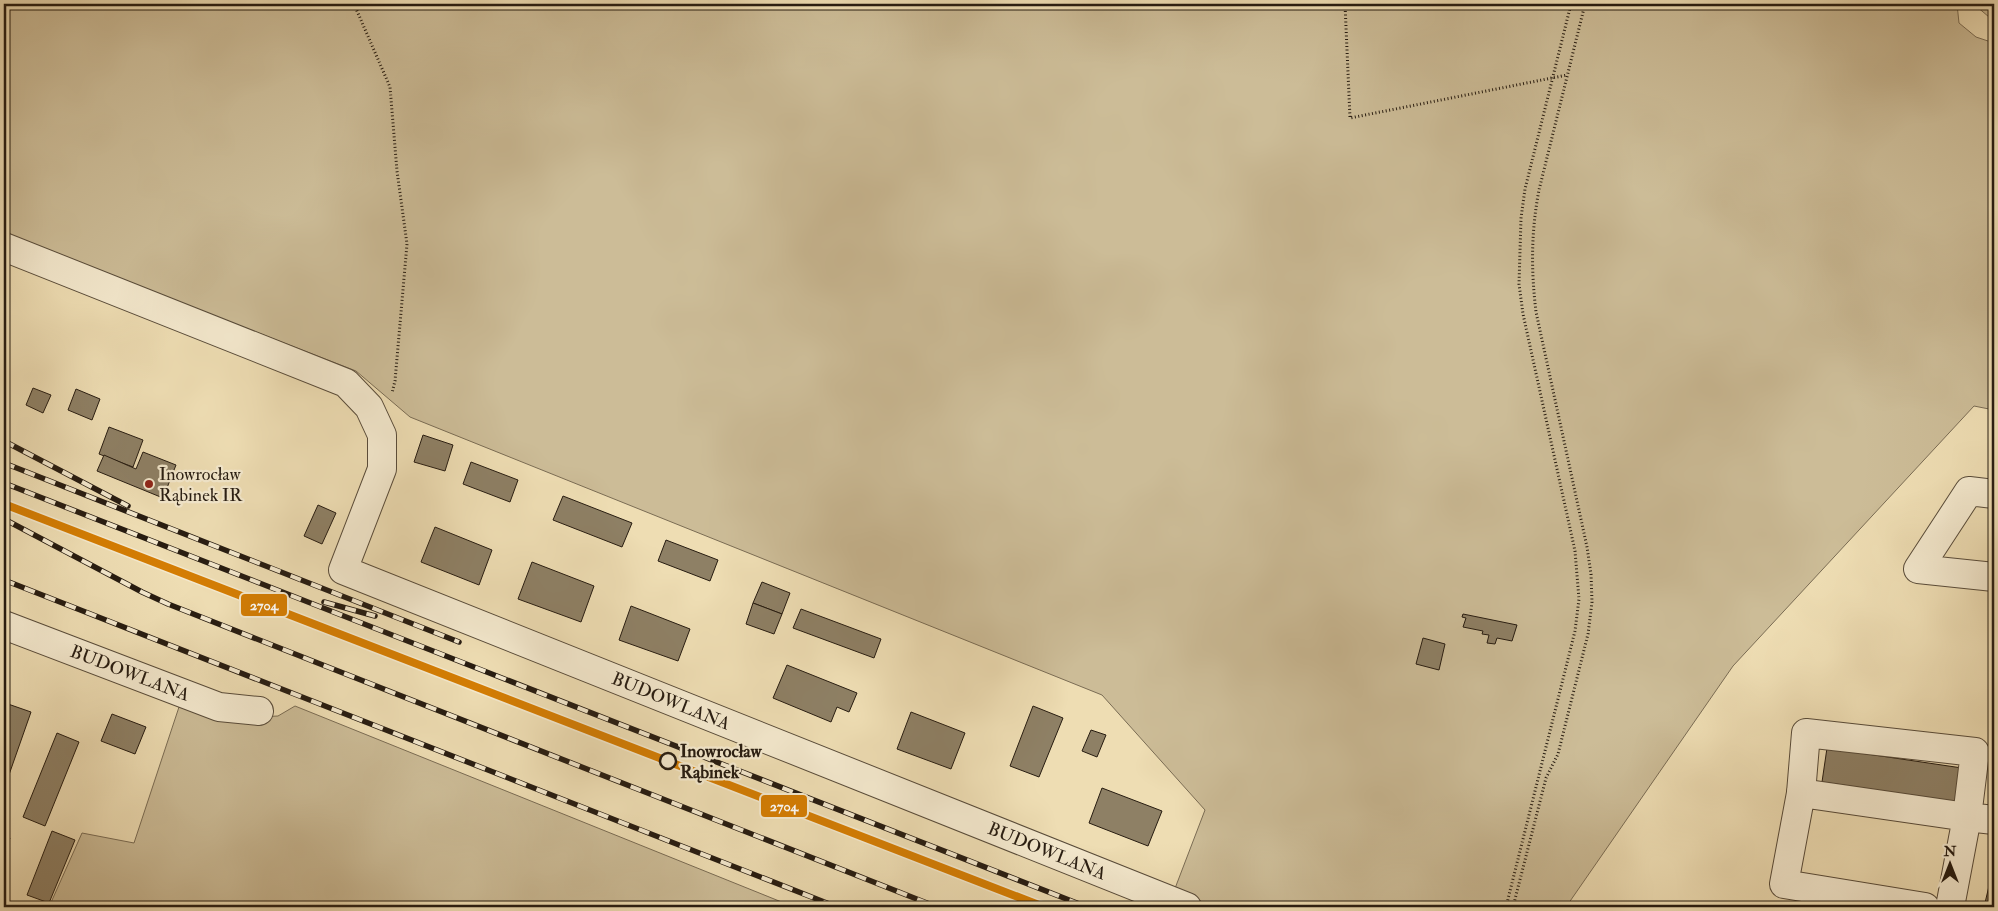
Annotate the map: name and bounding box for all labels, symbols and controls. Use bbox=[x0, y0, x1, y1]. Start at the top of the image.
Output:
place label: Inowrocław Rąbinek IR bbox=[159, 463, 243, 507]
marker: Inowrocław Rąbinek IR bbox=[143, 478, 155, 490]
line badge: 2704 bbox=[240, 593, 288, 617]
text: 2704 bbox=[250, 597, 280, 614]
street label: BUDOWLANA bbox=[67, 640, 193, 707]
street label: BUDOWLANA bbox=[608, 667, 734, 736]
place label: Inowrocław Rąbinek bbox=[680, 740, 763, 784]
marker: Inowrocław Rąbinek bbox=[659, 752, 677, 770]
line badge: 2704 bbox=[760, 794, 808, 818]
text: 2704 bbox=[770, 798, 800, 815]
street label: BUDOWLANA bbox=[984, 817, 1110, 886]
north arrow bbox=[1926, 838, 1976, 888]
text: N bbox=[1943, 843, 1957, 860]

